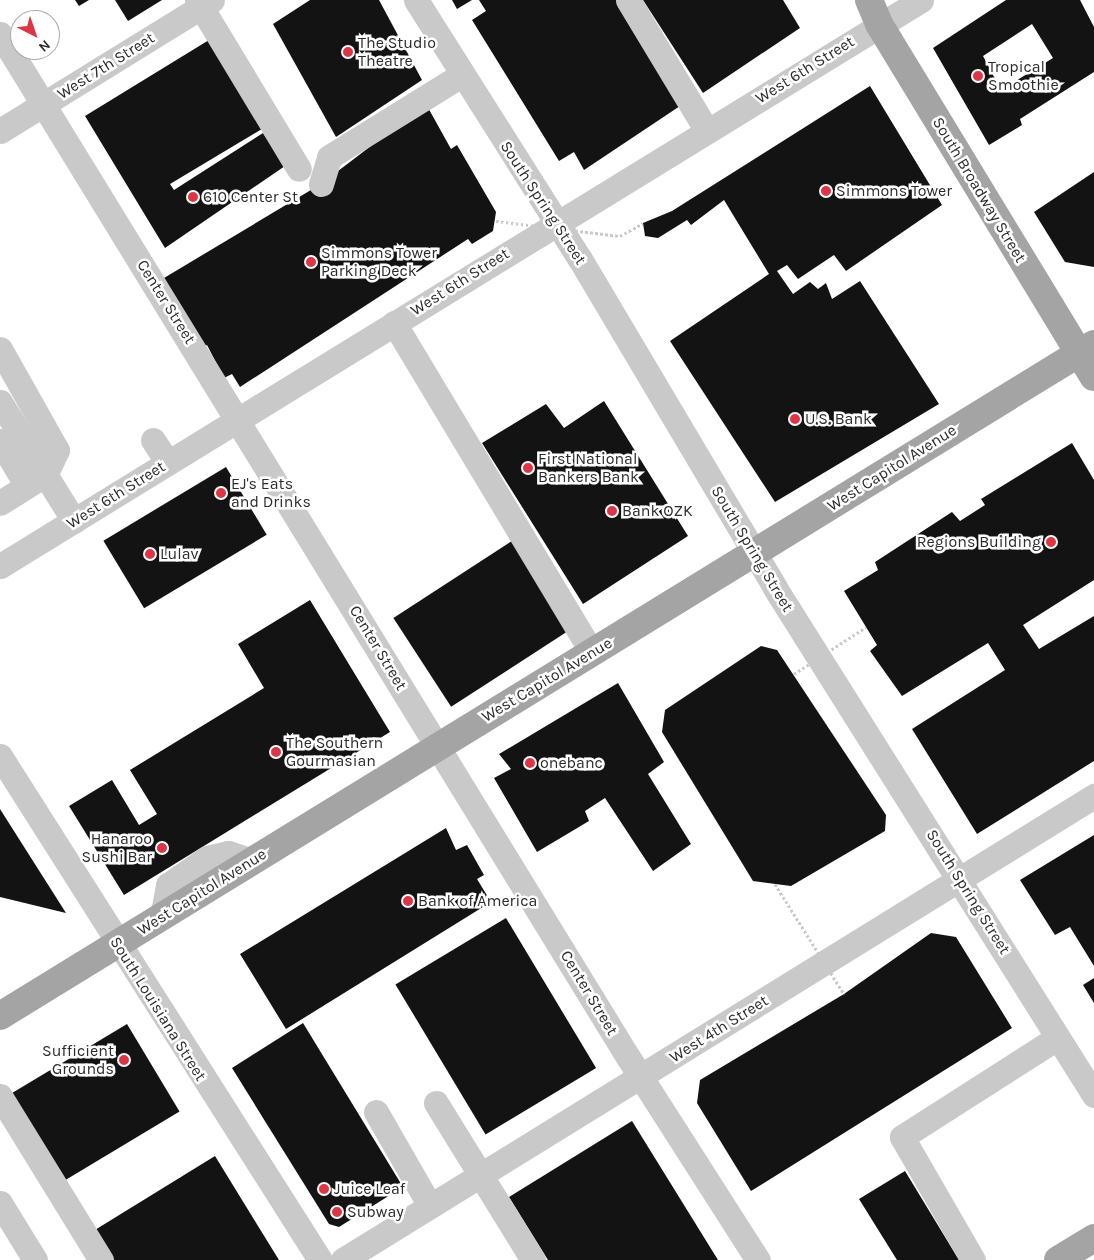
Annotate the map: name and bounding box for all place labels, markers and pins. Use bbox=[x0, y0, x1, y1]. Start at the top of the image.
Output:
place label: The Studio Theatre bbox=[358, 33, 436, 71]
marker: The Studio Theatre bbox=[342, 46, 354, 58]
place label: Tropical Smoothie bbox=[988, 57, 1059, 95]
marker: Tropical Smoothie bbox=[972, 70, 984, 82]
place label: Simmons Tower bbox=[836, 181, 952, 201]
marker: Simmons Tower bbox=[820, 185, 832, 197]
place label: 610 Center St bbox=[203, 187, 298, 207]
marker: 610 Center St bbox=[187, 191, 199, 203]
place label: Simmons Tower Parking Deck bbox=[321, 243, 437, 281]
marker: Simmons Tower Parking Deck bbox=[305, 256, 317, 268]
place label: U.S. Bank bbox=[805, 409, 872, 429]
marker: U.S. Bank bbox=[789, 413, 801, 425]
place label: First National Bankers Bank bbox=[538, 449, 639, 487]
marker: First National Bankers Bank bbox=[522, 462, 534, 474]
place label: EJ's Eats and Drinks bbox=[231, 474, 311, 512]
marker: EJ's Eats and Drinks bbox=[215, 487, 227, 499]
place label: Bank OZK bbox=[622, 501, 693, 521]
marker: Bank OZK bbox=[606, 505, 618, 517]
place label: Regions Building bbox=[917, 532, 1041, 552]
marker: Regions Building bbox=[1045, 536, 1057, 548]
place label: Lulav bbox=[160, 544, 198, 564]
marker: Lulav bbox=[144, 548, 156, 560]
place label: The Southern Gourmasian bbox=[286, 733, 383, 771]
marker: The Southern Gourmasian bbox=[270, 746, 282, 758]
place label: onebanc bbox=[540, 753, 603, 773]
marker: onebanc bbox=[524, 757, 536, 769]
place label: Hanaroo Sushi Bar bbox=[81, 829, 152, 867]
marker: Hanaroo Sushi Bar bbox=[156, 842, 168, 854]
place label: Bank of America bbox=[418, 891, 537, 911]
marker: Bank of America bbox=[402, 895, 414, 907]
place label: Sufficient Grounds bbox=[42, 1041, 114, 1079]
marker: Sufficient Grounds bbox=[118, 1054, 130, 1066]
place label: Juice Leaf bbox=[334, 1179, 405, 1199]
marker: Juice Leaf bbox=[318, 1183, 330, 1195]
place label: Subway bbox=[347, 1202, 404, 1222]
marker: Subway bbox=[331, 1206, 343, 1218]

